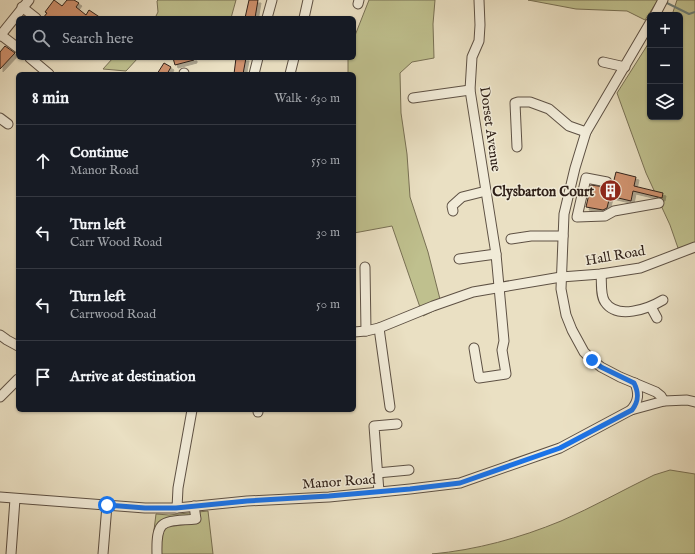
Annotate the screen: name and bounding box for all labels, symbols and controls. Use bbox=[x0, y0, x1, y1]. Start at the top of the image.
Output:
map controls bbox=[647, 12, 683, 120]
button: + bbox=[647, 12, 683, 48]
search box bbox=[16, 16, 356, 60]
icon: search bbox=[30, 27, 52, 49]
text: Search here bbox=[62, 29, 133, 48]
button: − bbox=[647, 48, 683, 84]
button: layers bbox=[647, 84, 683, 120]
street label: Dorset Avenue bbox=[475, 85, 505, 173]
text: 8 min bbox=[32, 88, 69, 109]
text: Walk · 630 m bbox=[274, 90, 340, 107]
text: Continue bbox=[70, 143, 128, 162]
icon: ahead bbox=[32, 150, 54, 172]
text: 550 m bbox=[311, 152, 340, 169]
text: Manor Road bbox=[70, 162, 139, 179]
building icon: Clysbarton Court bbox=[597, 178, 623, 204]
place label: Clysbarton Court bbox=[492, 183, 594, 201]
text: Turn left bbox=[70, 215, 126, 234]
icon: left bbox=[32, 222, 54, 244]
text: 30 m bbox=[316, 224, 340, 241]
text: Carr Wood Road bbox=[70, 234, 162, 251]
street label: Hall Road bbox=[584, 242, 647, 270]
text: Turn left bbox=[70, 287, 126, 306]
icon: left bbox=[32, 294, 54, 316]
text: 50 m bbox=[316, 296, 340, 313]
text: Carrwood Road bbox=[70, 306, 156, 323]
route end bbox=[583, 351, 601, 369]
icon: arrive bbox=[32, 366, 54, 388]
text: Arrive at destination bbox=[70, 367, 196, 386]
street label: Manor Road bbox=[302, 470, 377, 494]
route start bbox=[98, 496, 116, 514]

